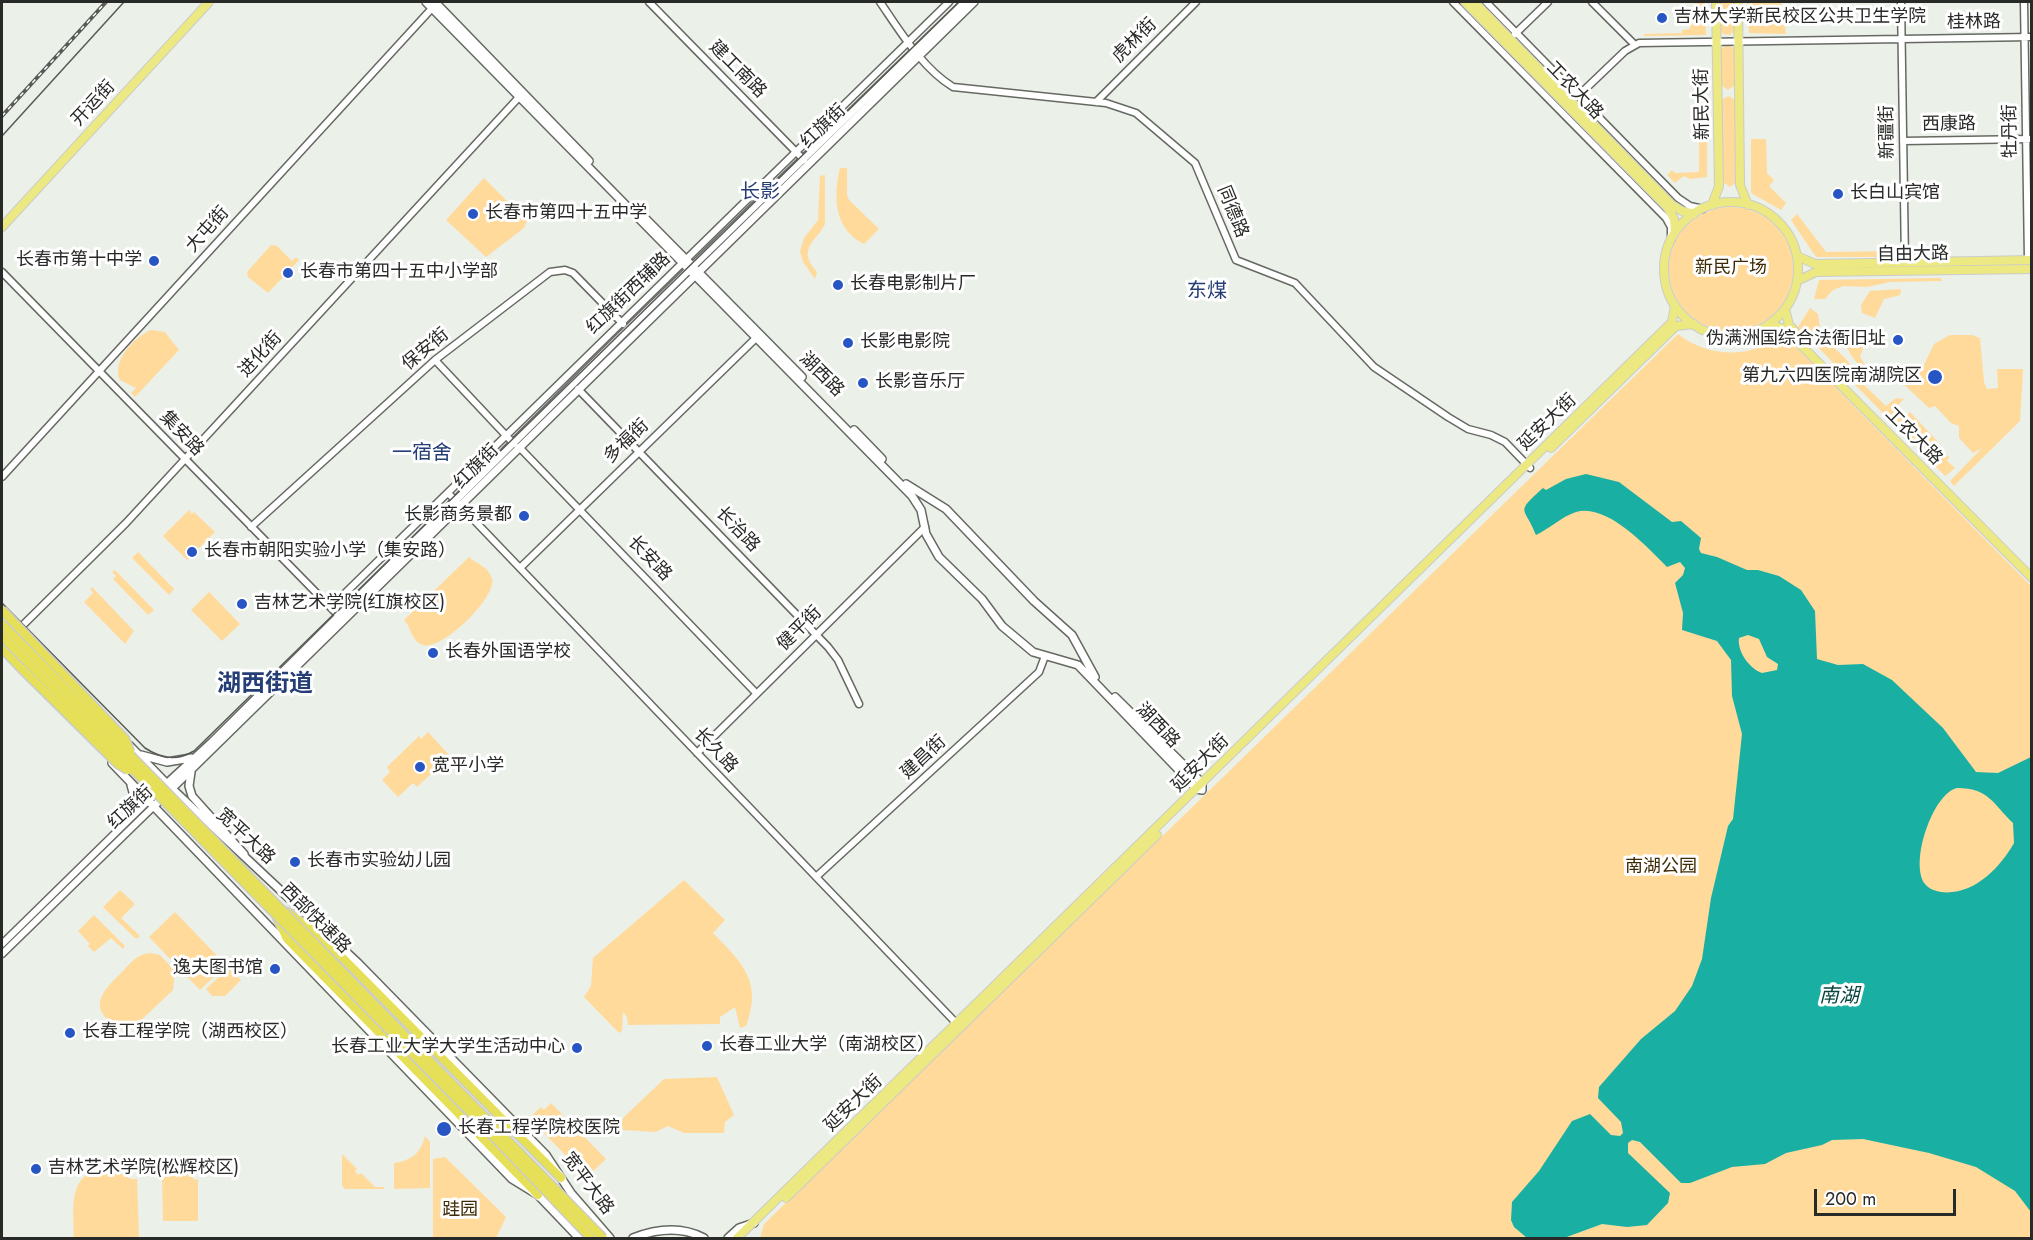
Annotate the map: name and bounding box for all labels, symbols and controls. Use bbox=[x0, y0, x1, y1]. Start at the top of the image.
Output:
place label: 吉林大学新民校区公共卫生学院 bbox=[1674, 7, 1926, 29]
marker: 吉林大学新民校区公共卫生学院 bbox=[1655, 11, 1669, 25]
street label: 桂林路 bbox=[1947, 12, 2001, 34]
street label: 虎林街 bbox=[1108, 14, 1162, 68]
street label: 建工南路 bbox=[704, 37, 770, 103]
street label: 工农大路 bbox=[1541, 58, 1607, 124]
street label: 新民大街 bbox=[1692, 68, 1714, 140]
street label: 开运街 bbox=[68, 77, 120, 131]
street label: 红旗街 bbox=[797, 100, 851, 154]
street label: 牡丹街 bbox=[2000, 104, 2022, 158]
street label: 新疆街 bbox=[1877, 105, 1899, 159]
street label: 西康路 bbox=[1922, 114, 1976, 136]
district label: 长影 bbox=[740, 181, 780, 205]
street label: 同德路 bbox=[1212, 183, 1252, 241]
place label: 长白山宾馆 bbox=[1850, 183, 1940, 205]
marker: 长白山宾馆 bbox=[1831, 187, 1845, 201]
street label: 大屯街 bbox=[182, 203, 234, 257]
place label: 长春市第四十五中学 bbox=[485, 203, 647, 225]
marker: 长春市第四十五中学 bbox=[466, 207, 480, 221]
street label: 自由大路 bbox=[1877, 244, 1949, 266]
street label: 红旗街西辅路 bbox=[583, 249, 675, 339]
place label: 长春市第十中学 bbox=[16, 250, 142, 272]
marker: 长春市第十中学 bbox=[147, 254, 161, 268]
park label: 新民广场 bbox=[1695, 258, 1767, 280]
place label: 长春市第四十五中小学部 bbox=[300, 262, 498, 284]
marker: 长春市第四十五中小学部 bbox=[281, 266, 295, 280]
place label: 长春电影制片厂 bbox=[850, 274, 976, 296]
marker: 长春电影制片厂 bbox=[831, 278, 845, 292]
district label: 东煤 bbox=[1187, 280, 1227, 304]
street label: 保安街 bbox=[398, 324, 454, 376]
street label: 进化街 bbox=[235, 328, 287, 382]
place label: 伪满洲国综合法衙旧址 bbox=[1706, 329, 1886, 351]
place label: 长影电影院 bbox=[860, 332, 950, 354]
marker: 伪满洲国综合法衙旧址 bbox=[1891, 333, 1905, 347]
marker: 长影电影院 bbox=[841, 336, 855, 350]
street label: 湖西路 bbox=[794, 348, 848, 402]
place label: 第九六四医院南湖院区 bbox=[1742, 366, 1922, 388]
marker: 第九六四医院南湖院区 bbox=[1926, 368, 1944, 386]
place label: 长影音乐厅 bbox=[875, 372, 965, 394]
marker: 长影音乐厅 bbox=[856, 376, 870, 390]
street label: 延安大街 bbox=[1515, 390, 1581, 456]
street label: 工农大路 bbox=[1880, 404, 1946, 470]
street label: 集安路 bbox=[154, 407, 208, 461]
street label: 多福街 bbox=[600, 415, 654, 469]
street label: 红旗街 bbox=[450, 440, 504, 494]
district label: 一宿舍 bbox=[392, 442, 452, 466]
street label: 长治路 bbox=[710, 503, 764, 557]
place label: 长影商务景都 bbox=[404, 505, 512, 527]
marker: 长影商务景都 bbox=[517, 509, 531, 523]
street label: 长安路 bbox=[622, 532, 676, 586]
place label: 长春市朝阳实验小学（集安路） bbox=[204, 541, 456, 563]
marker: 长春市朝阳实验小学（集安路） bbox=[185, 545, 199, 559]
place label: 吉林艺术学院(红旗校区) bbox=[254, 593, 445, 615]
marker: 吉林艺术学院(红旗校区) bbox=[235, 597, 249, 611]
street label: 健平街 bbox=[773, 602, 827, 656]
place label: 长春外国语学校 bbox=[445, 642, 571, 664]
marker: 长春外国语学校 bbox=[426, 646, 440, 660]
district label: 湖西街道 bbox=[217, 671, 313, 699]
street label: 湖西路 bbox=[1130, 699, 1184, 753]
street label: 长久路 bbox=[688, 724, 742, 778]
street label: 延安大街 bbox=[1168, 731, 1234, 797]
street label: 建昌街 bbox=[897, 732, 951, 784]
place label: 宽平小学 bbox=[432, 756, 504, 778]
marker: 宽平小学 bbox=[413, 760, 427, 774]
street label: 红旗街 bbox=[104, 782, 158, 834]
street label: 宽平大路 bbox=[211, 805, 279, 869]
place label: 长春市实验幼儿园 bbox=[307, 851, 451, 873]
marker: 长春市实验幼儿园 bbox=[288, 855, 302, 869]
park label: 南湖公园 bbox=[1625, 857, 1697, 879]
street label: 西部快速路 bbox=[276, 880, 354, 958]
place label: 逸夫图书馆 bbox=[173, 958, 263, 980]
marker: 逸夫图书馆 bbox=[268, 962, 282, 976]
water label: 南湖 bbox=[1819, 985, 1859, 1009]
place label: 长春工程学院（湖西校区） bbox=[82, 1022, 298, 1044]
marker: 长春工程学院（湖西校区） bbox=[63, 1026, 77, 1040]
place label: 长春工业大学（南湖校区） bbox=[719, 1035, 935, 1057]
place label: 长春工业大学大学生活动中心 bbox=[331, 1037, 565, 1059]
marker: 长春工业大学（南湖校区） bbox=[700, 1039, 714, 1053]
marker: 长春工业大学大学生活动中心 bbox=[570, 1041, 584, 1055]
street label: 延安大街 bbox=[821, 1071, 887, 1137]
place label: 长春工程学院校医院 bbox=[458, 1118, 620, 1140]
marker: 长春工程学院校医院 bbox=[435, 1120, 453, 1138]
street label: 宽平大路 bbox=[557, 1149, 617, 1219]
place label: 吉林艺术学院(松辉校区) bbox=[48, 1158, 239, 1180]
marker: 吉林艺术学院(松辉校区) bbox=[29, 1162, 43, 1176]
scale bar bbox=[1817, 1177, 1960, 1215]
text: 200 m bbox=[1825, 1186, 1876, 1212]
park label: 跬园 bbox=[442, 1200, 478, 1222]

